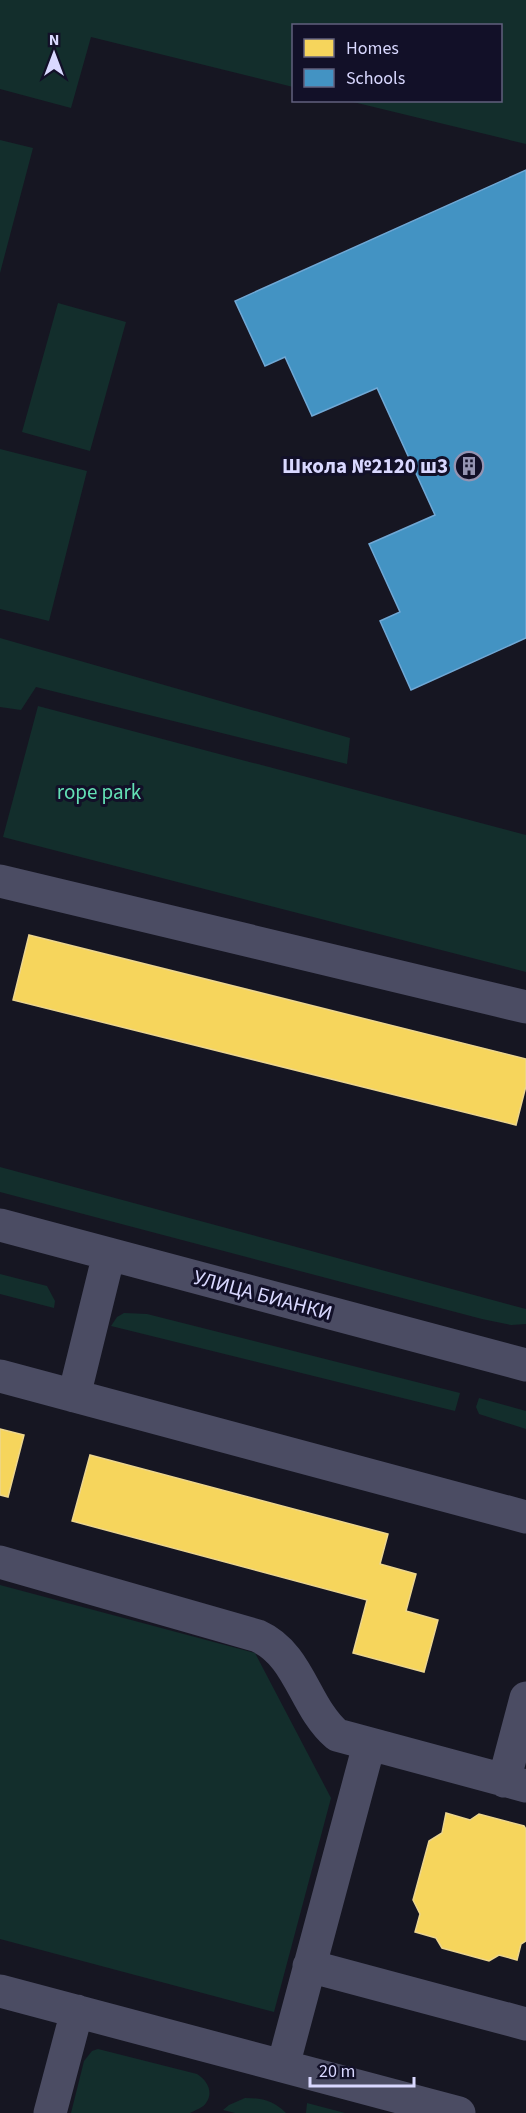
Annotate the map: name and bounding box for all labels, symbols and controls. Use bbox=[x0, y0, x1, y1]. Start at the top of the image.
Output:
north arrow bbox=[24, 24, 84, 84]
legend bbox=[292, 24, 502, 102]
text: N bbox=[49, 29, 59, 51]
text: Homes bbox=[346, 36, 399, 61]
text: Schools bbox=[346, 66, 405, 91]
building icon: Школа №2120 ш3 bbox=[453, 450, 485, 482]
place label: Школа №2120 ш3 bbox=[282, 451, 448, 481]
park label: rope park bbox=[57, 777, 142, 807]
street label: УЛИЦА БИАНКИ bbox=[190, 1262, 336, 1328]
scale bar bbox=[310, 2050, 414, 2088]
text: 20 m bbox=[319, 2059, 355, 2084]

